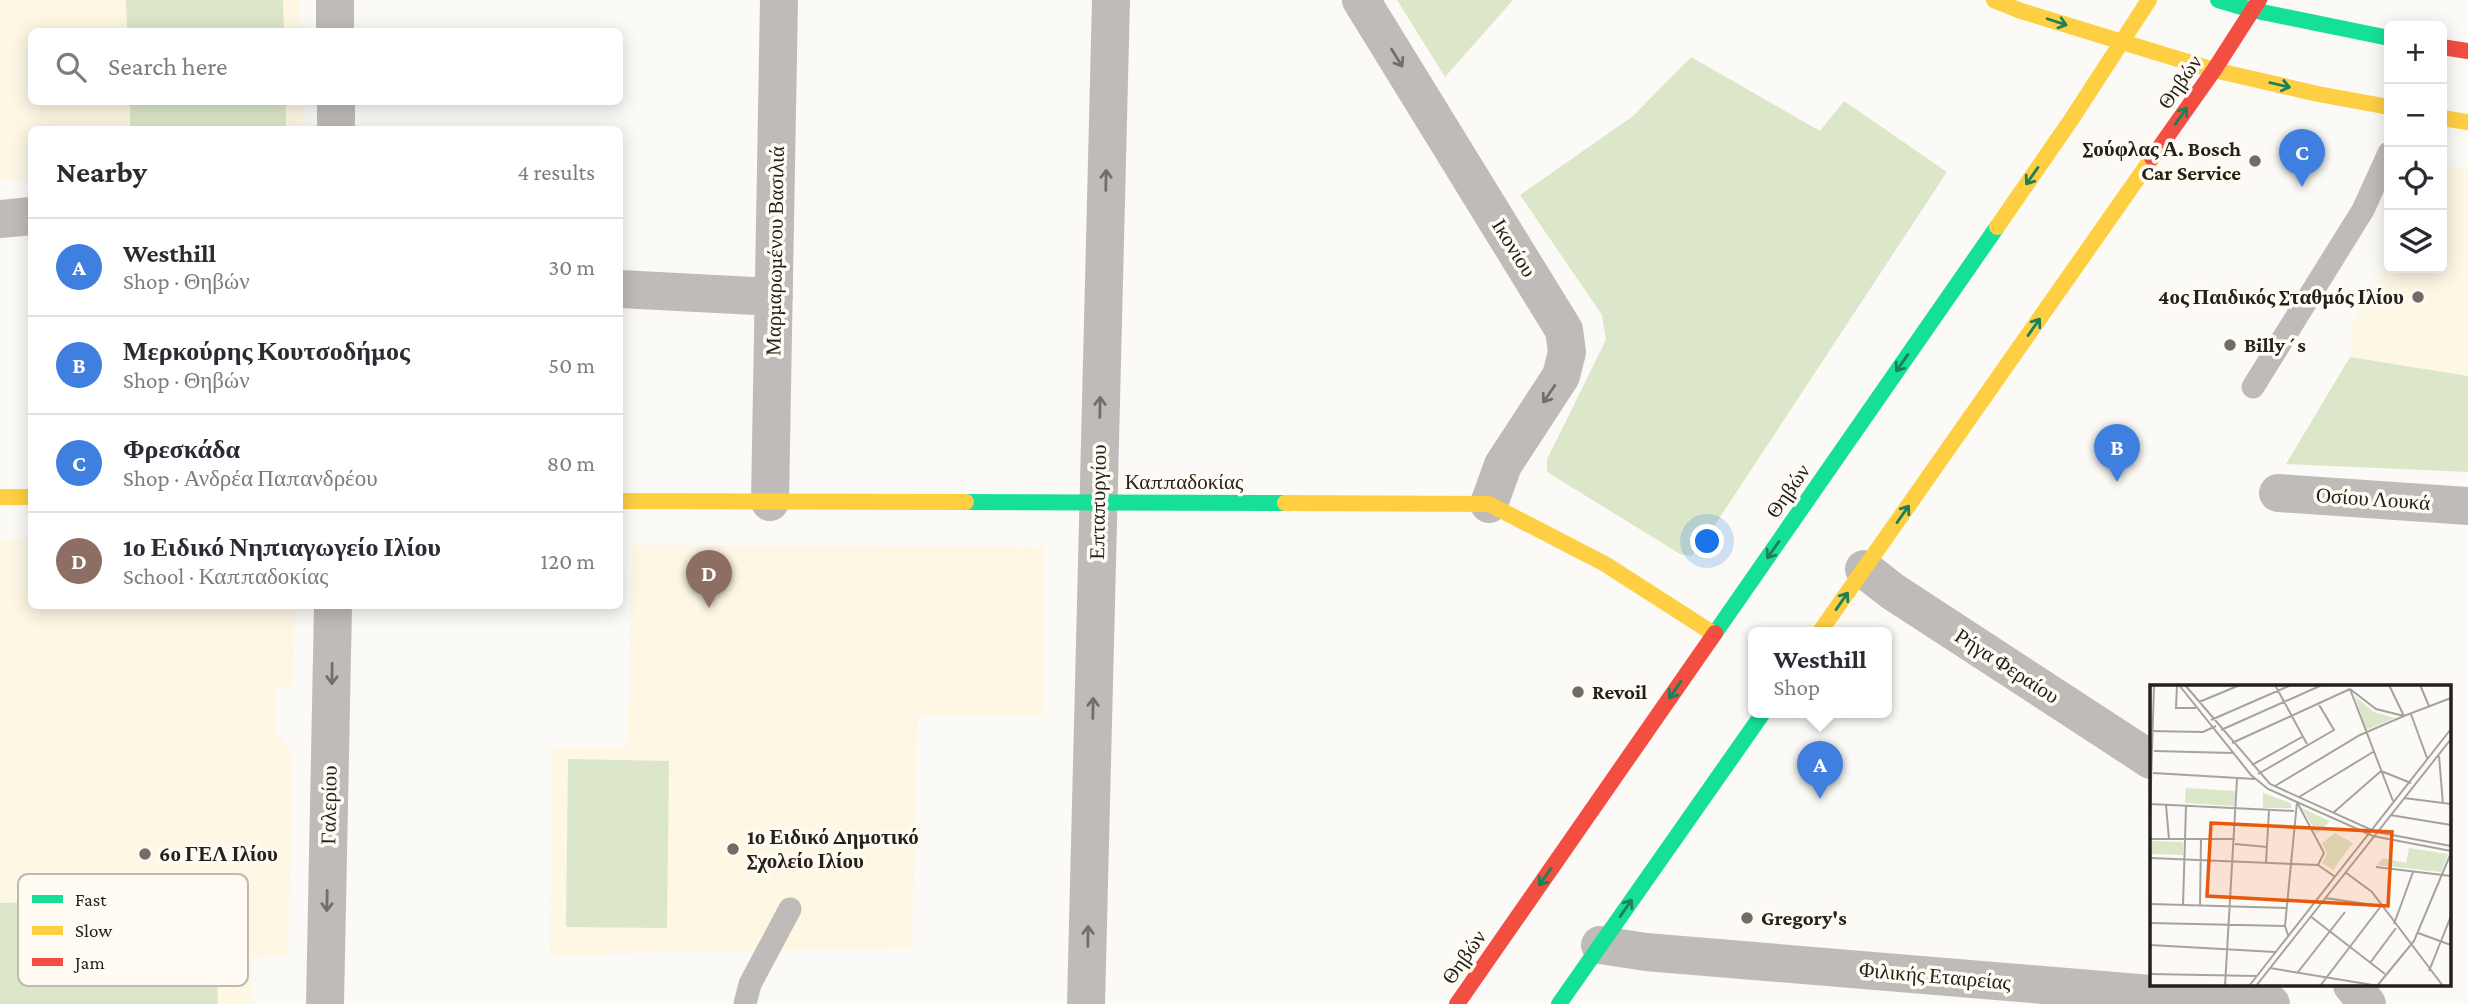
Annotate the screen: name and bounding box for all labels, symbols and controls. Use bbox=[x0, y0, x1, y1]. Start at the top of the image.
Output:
one-way arrow bbox=[2046, 16, 2068, 29]
map controls bbox=[2384, 21, 2447, 273]
button: + bbox=[2384, 21, 2447, 84]
search box bbox=[28, 28, 623, 105]
icon: search bbox=[52, 48, 90, 86]
one-way arrow bbox=[1390, 48, 1404, 68]
street label: Θηβών bbox=[2153, 50, 2207, 114]
text: Search here bbox=[108, 52, 227, 81]
one-way arrow bbox=[2268, 79, 2291, 93]
button: − bbox=[2384, 84, 2447, 147]
one-way arrow bbox=[2174, 107, 2188, 126]
pin: C bbox=[2279, 129, 2325, 187]
place label: Σούφλας Α. Bosch Car Service bbox=[2083, 137, 2241, 185]
street label: Μαρμαρωμένου Βασιλιά bbox=[761, 146, 789, 356]
button: locate bbox=[2384, 147, 2447, 210]
marker: Σούφλας Α. Bosch Car Service bbox=[2247, 153, 2263, 169]
text: Nearby bbox=[56, 155, 147, 188]
text: 4 results bbox=[517, 159, 595, 185]
one-way arrow bbox=[2025, 166, 2039, 185]
one-way arrow bbox=[1099, 169, 1113, 192]
button: layers bbox=[2384, 210, 2447, 273]
street label: Ικονίου bbox=[1487, 215, 1541, 281]
text: Westhill bbox=[123, 239, 216, 268]
text: A bbox=[72, 254, 86, 280]
text: 30 m bbox=[548, 254, 595, 280]
text: Shop · Θηβών bbox=[123, 268, 250, 294]
place label: 4ος Παιδικός Σταθμός Ιλίου bbox=[2158, 285, 2404, 309]
marker: 4ος Παιδικός Σταθμός Ιλίου bbox=[2410, 289, 2426, 305]
one-way arrow bbox=[2027, 318, 2041, 337]
place label: Billy´s bbox=[2244, 333, 2306, 357]
text: Μερκούρης Κουτσοδήμος bbox=[123, 337, 410, 366]
marker: Billy´s bbox=[2222, 337, 2238, 353]
text: B bbox=[72, 352, 86, 378]
text: 50 m bbox=[548, 352, 595, 378]
one-way arrow bbox=[1895, 353, 1909, 372]
text: Shop · Θηβών bbox=[123, 367, 250, 393]
one-way arrow bbox=[1542, 383, 1556, 403]
one-way arrow bbox=[1094, 396, 1107, 419]
pin: B bbox=[2094, 424, 2140, 482]
text: Φρεσκάδα bbox=[123, 435, 240, 464]
street label: Επταπυργίου bbox=[1085, 444, 1111, 560]
text: C bbox=[72, 450, 86, 476]
text: 80 m bbox=[547, 450, 595, 476]
street label: Θηβών bbox=[1761, 459, 1815, 523]
text: Shop · Ανδρέα Παπανδρέου bbox=[123, 465, 378, 491]
street label: Καππαδοκίας bbox=[1125, 470, 1244, 494]
street label: Οσίου Λουκά bbox=[2315, 483, 2431, 515]
one-way arrow bbox=[1896, 505, 1910, 524]
your location bbox=[1690, 524, 1724, 558]
text: 1ο Ειδικό Νηπιαγωγείο Ιλίου bbox=[123, 533, 441, 562]
one-way arrow bbox=[1766, 540, 1780, 559]
text: D bbox=[71, 548, 87, 574]
text: 120 m bbox=[541, 548, 595, 574]
pin: D bbox=[686, 550, 732, 608]
text: School · Καππαδοκίας bbox=[123, 563, 328, 589]
one-way arrow bbox=[1835, 592, 1849, 611]
street label: Ρήγα Φεραίου bbox=[1951, 624, 2063, 708]
popup bbox=[1748, 627, 1892, 718]
text: Westhill bbox=[1773, 645, 1867, 674]
one-way arrow bbox=[325, 662, 338, 685]
text: Shop bbox=[1773, 674, 1820, 700]
place label: Revoil bbox=[1592, 680, 1647, 704]
one-way arrow bbox=[1668, 680, 1682, 699]
marker: Revoil bbox=[1570, 684, 1586, 700]
inset map bbox=[2150, 685, 2450, 986]
one-way arrow bbox=[1086, 697, 1100, 720]
pin: A bbox=[1797, 741, 1843, 799]
street label: Γαλερίου bbox=[316, 765, 342, 845]
place label: 1ο Ειδικό Δημοτικό Σχολείο Ιλίου bbox=[747, 825, 919, 873]
marker: 1ο Ειδικό Δημοτικό Σχολείο Ιλίου bbox=[725, 841, 741, 857]
place label: 6ο ΓΕΛ Ιλίου bbox=[159, 842, 278, 866]
marker: 6ο ΓΕΛ Ιλίου bbox=[137, 846, 153, 862]
one-way arrow bbox=[1538, 867, 1552, 886]
legend bbox=[18, 874, 248, 986]
text: Fast bbox=[75, 889, 107, 910]
one-way arrow bbox=[321, 889, 334, 912]
one-way arrow bbox=[1619, 899, 1633, 918]
place label: Gregory's bbox=[1761, 906, 1847, 930]
marker: Gregory's bbox=[1739, 910, 1755, 926]
text: Slow bbox=[75, 920, 112, 941]
one-way arrow bbox=[1081, 925, 1094, 948]
street label: Θηβών bbox=[1437, 925, 1491, 989]
text: Jam bbox=[73, 952, 105, 973]
street label: Φιλικής Εταιρείας bbox=[1858, 957, 2013, 995]

